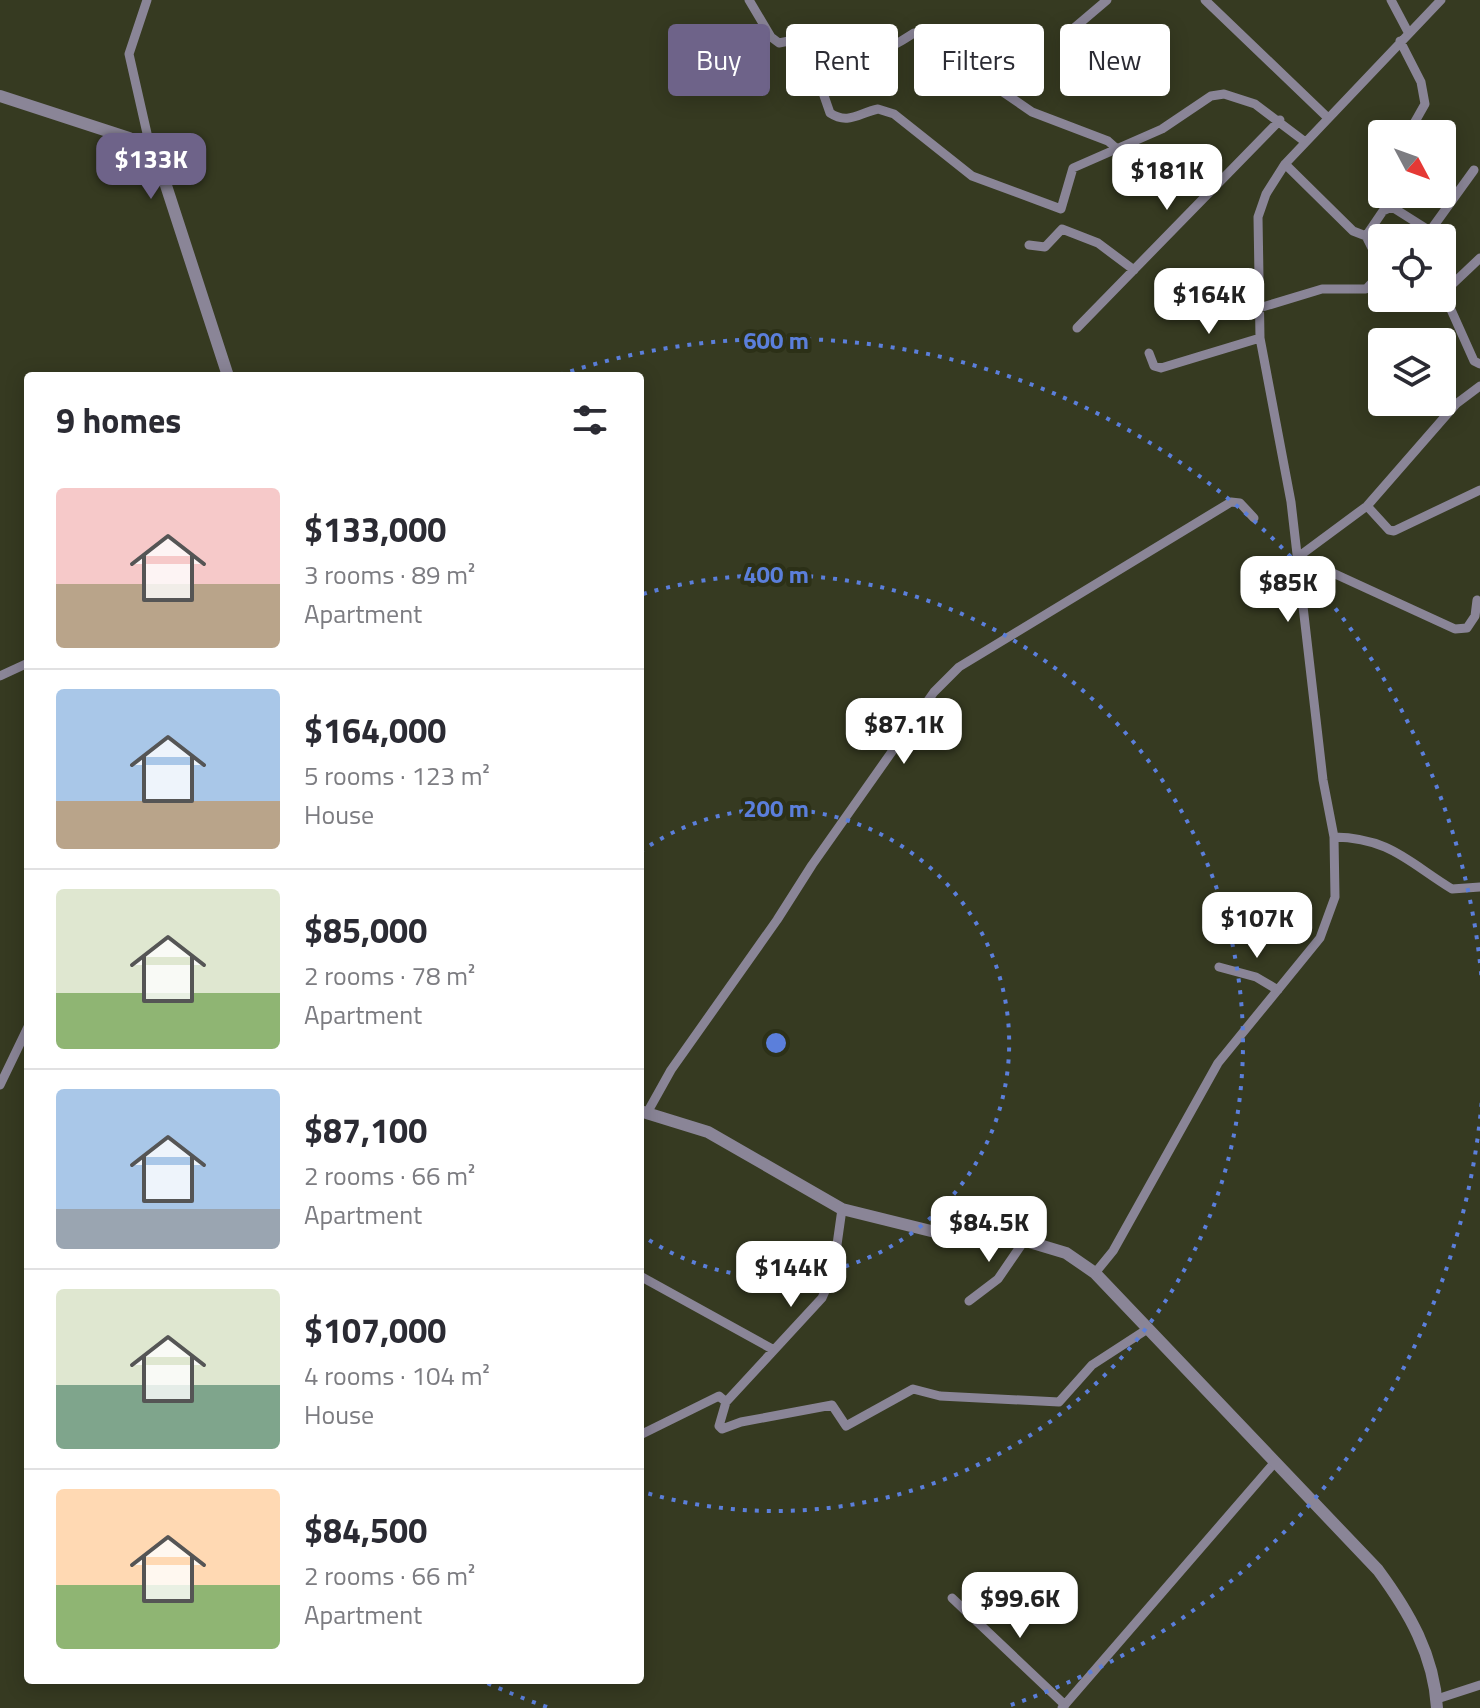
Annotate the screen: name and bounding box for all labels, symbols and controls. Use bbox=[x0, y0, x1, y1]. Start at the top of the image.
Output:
chip: Buy bbox=[668, 24, 770, 96]
chip: Rent bbox=[786, 24, 898, 96]
chip: Filters bbox=[914, 24, 1044, 96]
chip: New bbox=[1060, 24, 1170, 96]
north arrow bbox=[1368, 120, 1456, 208]
map controls bbox=[1368, 120, 1456, 416]
pin: $133K bbox=[95, 133, 207, 201]
text: $133K bbox=[114, 139, 188, 178]
pin: $181K bbox=[1111, 144, 1223, 212]
text: $181K bbox=[1130, 150, 1204, 189]
button: locate bbox=[1368, 224, 1456, 312]
pin: $164K bbox=[1153, 268, 1265, 336]
text: $164K bbox=[1172, 274, 1246, 313]
text: 600 m bbox=[743, 322, 809, 358]
button: layers bbox=[1368, 328, 1456, 416]
text: 9 homes bbox=[56, 394, 181, 446]
icon: filters bbox=[568, 398, 612, 442]
text: $133,000 bbox=[304, 503, 446, 555]
icon: home bbox=[120, 520, 216, 616]
text: 3 rooms · 89 m² bbox=[304, 555, 475, 594]
text: 400 m bbox=[743, 556, 809, 592]
pin: $85K bbox=[1241, 556, 1335, 624]
text: $85K bbox=[1258, 562, 1318, 601]
text: Apartment bbox=[304, 594, 422, 633]
pin: $87.1K bbox=[839, 698, 969, 766]
text: $164,000 bbox=[304, 704, 446, 756]
text: $87.1K bbox=[864, 704, 944, 743]
icon: home bbox=[120, 721, 216, 817]
text: 5 rooms · 123 m² bbox=[304, 756, 490, 795]
text: 200 m bbox=[743, 790, 809, 826]
text: House bbox=[304, 795, 374, 834]
pin: $107K bbox=[1201, 892, 1313, 960]
text: $107K bbox=[1220, 898, 1294, 937]
text: $85,000 bbox=[304, 904, 427, 956]
icon: home bbox=[120, 921, 216, 1017]
text: 2 rooms · 78 m² bbox=[304, 956, 475, 995]
text: Apartment bbox=[304, 995, 422, 1034]
centre of rings bbox=[762, 1029, 790, 1057]
text: $87,100 bbox=[304, 1104, 427, 1156]
icon: home bbox=[120, 1121, 216, 1217]
text: 2 rooms · 66 m² bbox=[304, 1156, 475, 1195]
text: Apartment bbox=[304, 1195, 422, 1234]
pin: $84.5K bbox=[924, 1196, 1054, 1264]
text: $84.5K bbox=[949, 1202, 1029, 1241]
pin: $144K bbox=[735, 1241, 847, 1309]
text: $144K bbox=[754, 1247, 828, 1286]
text: $107,000 bbox=[304, 1304, 446, 1356]
icon: home bbox=[120, 1321, 216, 1417]
text: 4 rooms · 104 m² bbox=[304, 1356, 490, 1395]
text: House bbox=[304, 1395, 374, 1434]
text: $84,500 bbox=[304, 1504, 427, 1556]
icon: home bbox=[120, 1521, 216, 1617]
text: 2 rooms · 66 m² bbox=[304, 1556, 475, 1595]
pin: $99.6K bbox=[955, 1572, 1085, 1640]
text: $99.6K bbox=[980, 1578, 1060, 1617]
text: Apartment bbox=[304, 1595, 422, 1634]

